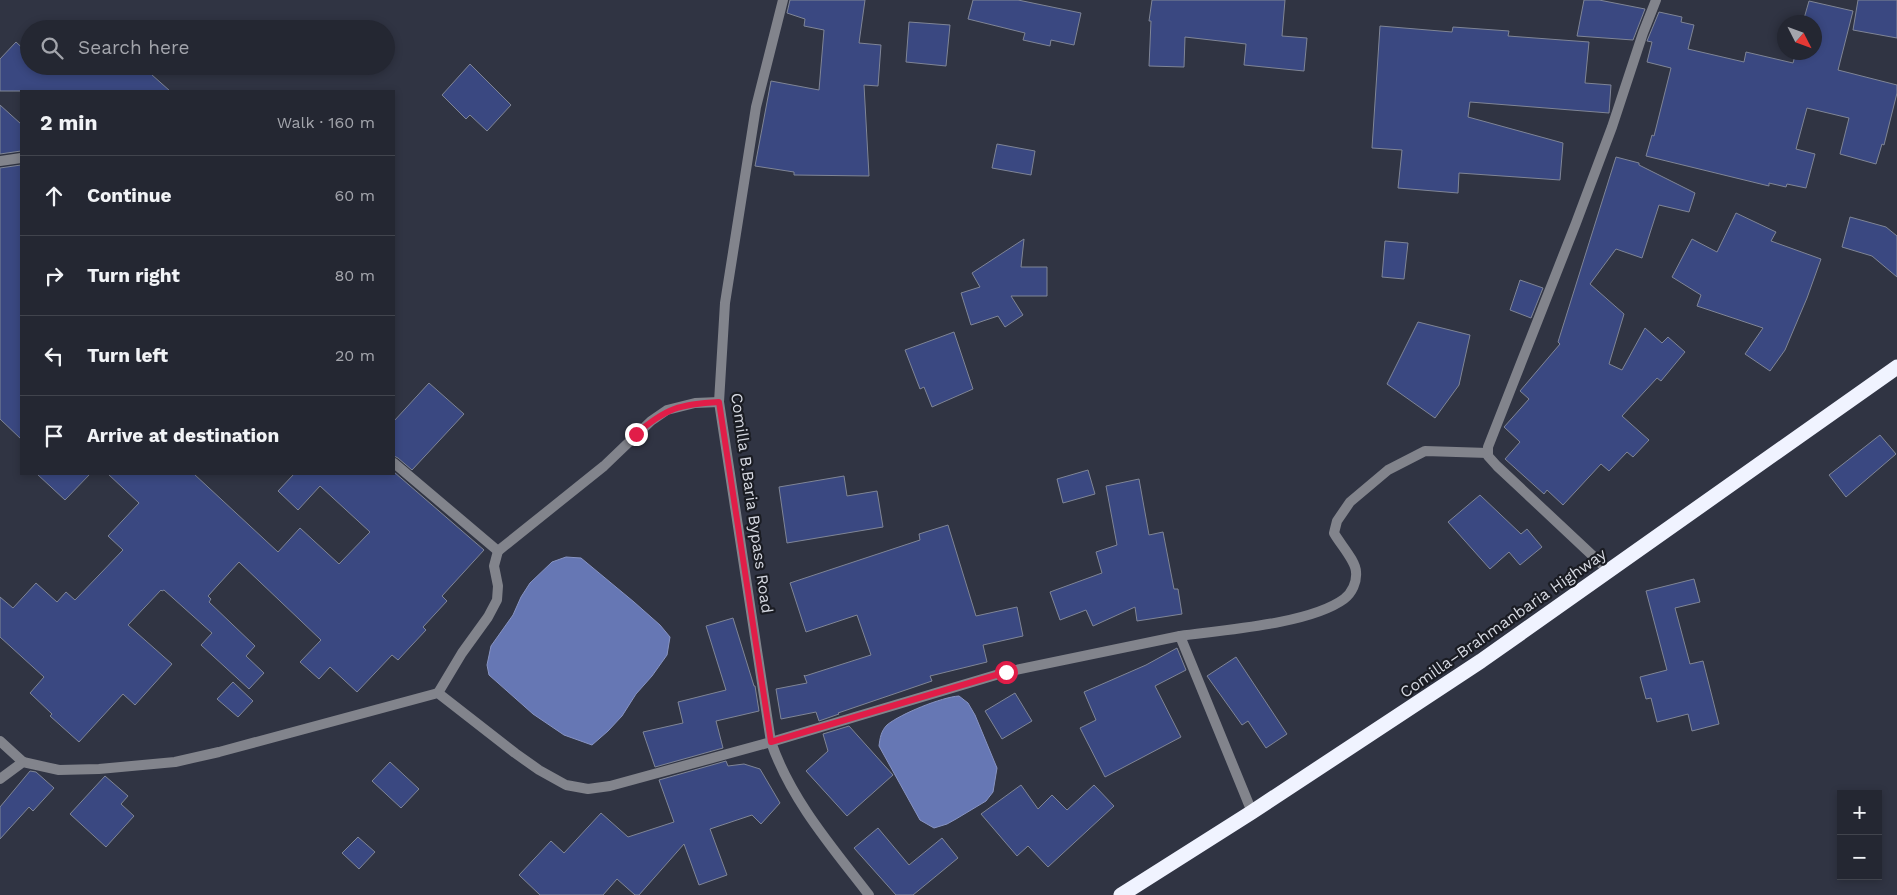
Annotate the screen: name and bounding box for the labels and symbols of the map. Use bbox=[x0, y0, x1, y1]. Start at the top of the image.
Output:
north arrow bbox=[1777, 15, 1822, 60]
street label: Comilla B.Baria Bypass Road bbox=[727, 392, 777, 614]
route end bbox=[625, 423, 648, 446]
street label: Comilla–Brahmanbaria Highway bbox=[1396, 544, 1610, 702]
route start bbox=[995, 661, 1018, 684]

